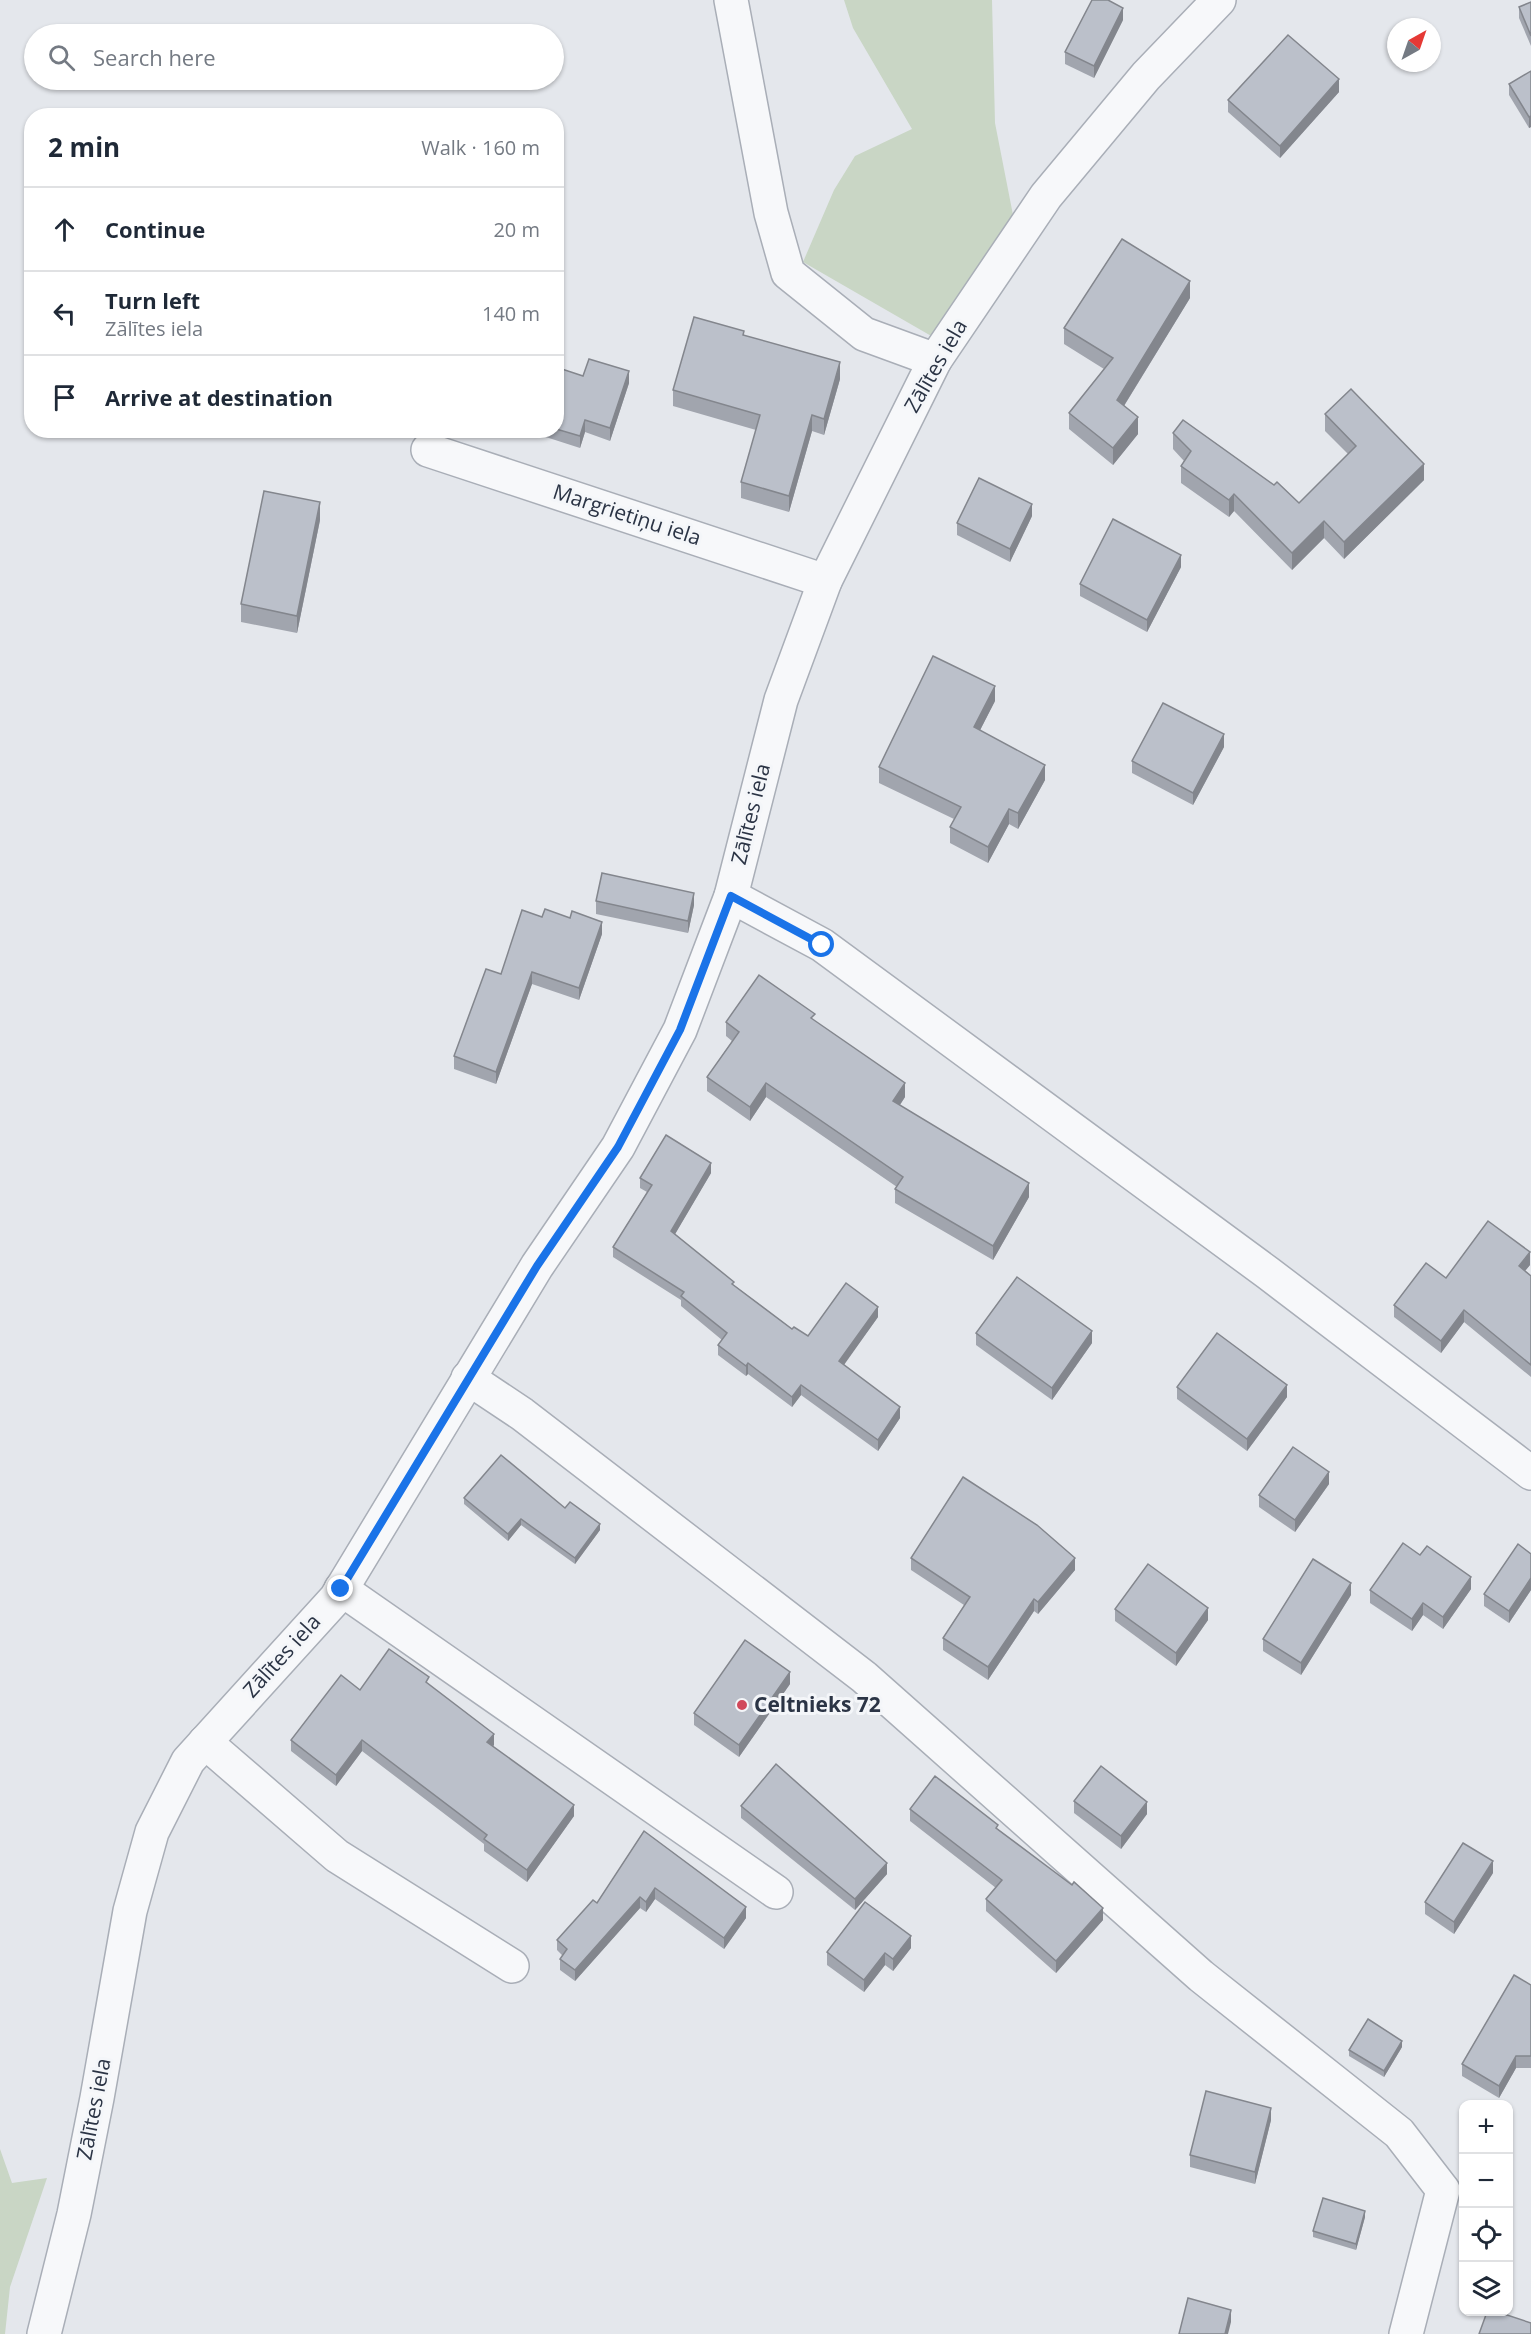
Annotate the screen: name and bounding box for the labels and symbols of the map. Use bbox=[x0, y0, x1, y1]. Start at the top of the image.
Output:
north arrow bbox=[1387, 18, 1441, 72]
street label: Zālītes iela bbox=[897, 314, 973, 417]
street label: Margrietiņu iela bbox=[550, 477, 705, 551]
street label: Zālītes iela bbox=[724, 760, 776, 867]
route start bbox=[808, 931, 834, 957]
route end bbox=[327, 1575, 353, 1601]
street label: Zālītes iela bbox=[236, 1608, 326, 1703]
place label: Celtnieks 72 bbox=[754, 1690, 881, 1718]
marker: Celtnieks 72 bbox=[735, 1698, 749, 1712]
street label: Zālītes iela bbox=[69, 2056, 117, 2162]

